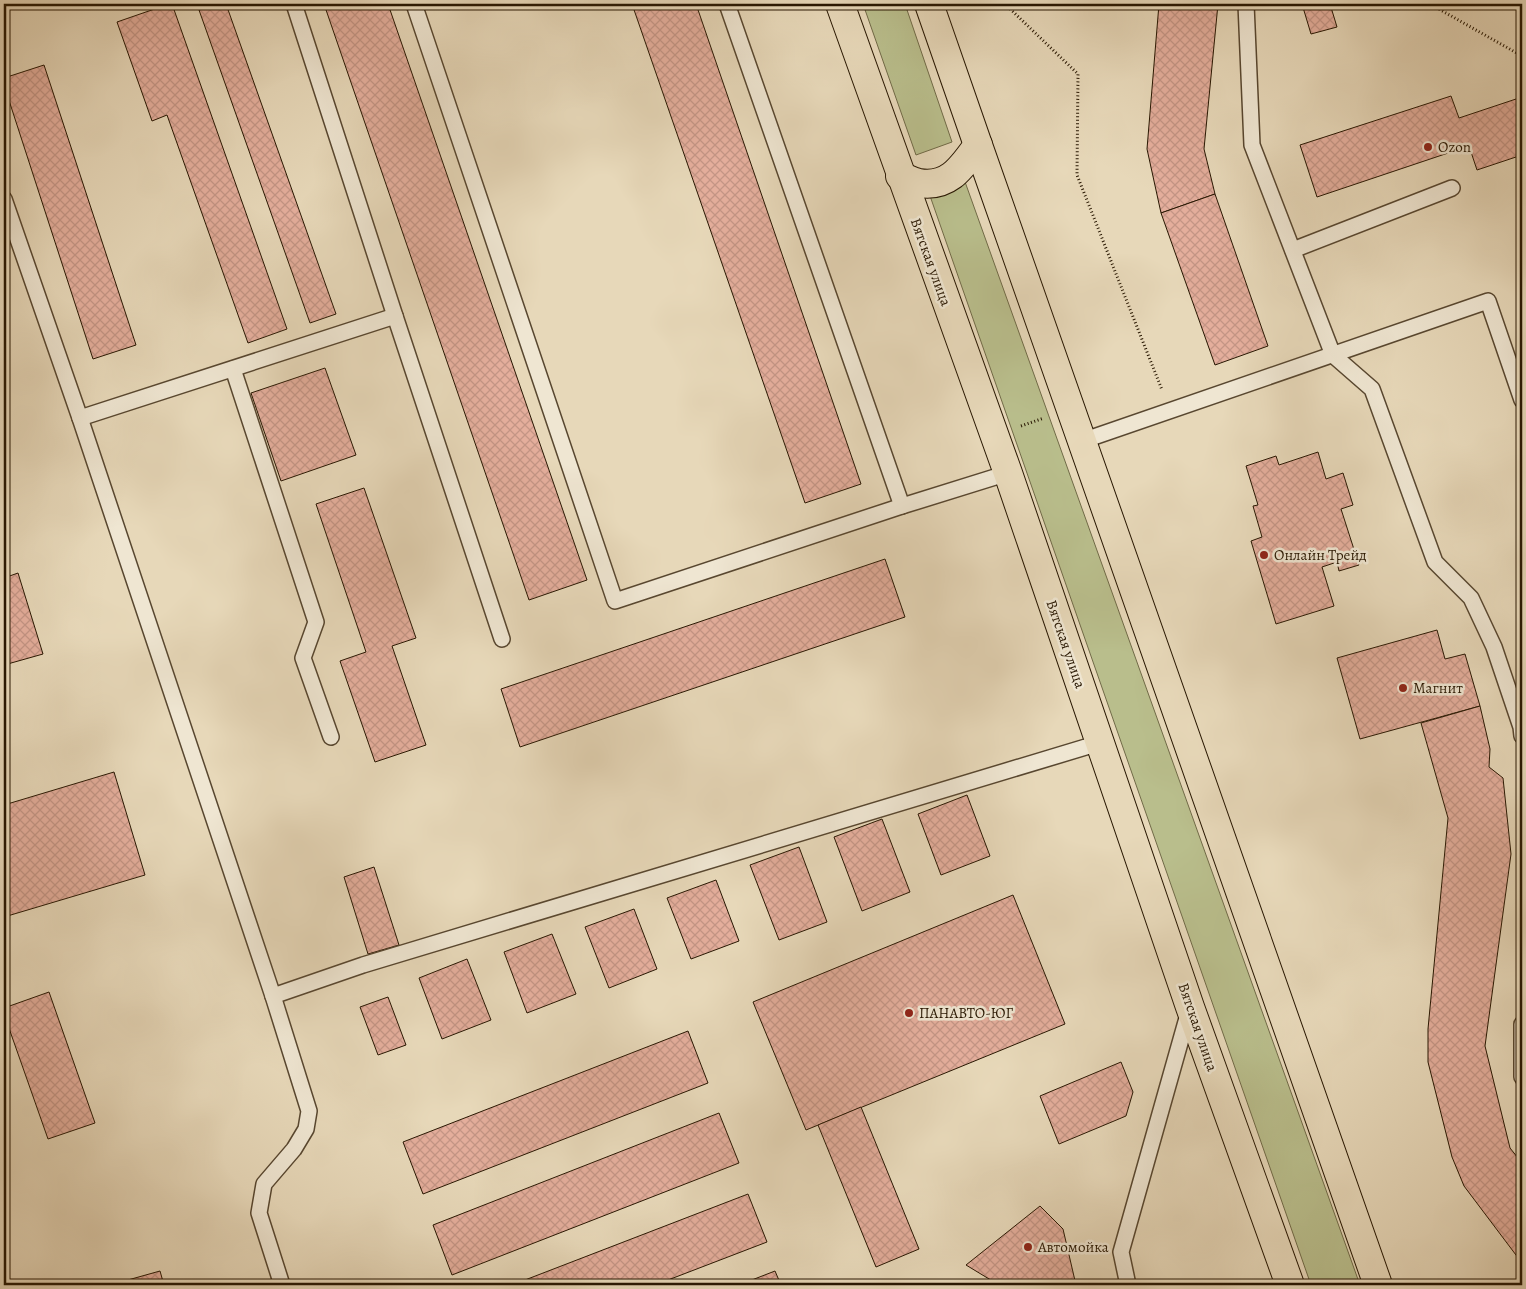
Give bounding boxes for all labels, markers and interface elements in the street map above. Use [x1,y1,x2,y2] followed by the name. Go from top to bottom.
[1438,137,1471,157] place label: Ozon
[1422,141,1434,153] marker: Ozon
[906,215,956,309] street label: Вятская улица
[1274,545,1367,565] place label: Онлайн Трейд
[1258,549,1270,561] marker: Онлайн Трейд
[1042,597,1090,691] street label: Вятская улица
[1413,678,1463,698] place label: Магнит
[1397,682,1409,694] marker: Магнит
[1174,980,1222,1074] street label: Вятская улица
[919,1003,1013,1023] place label: ПАНАВТО-ЮГ
[903,1007,915,1019] marker: ПАНАВТО-ЮГ
[1037,1237,1109,1257] place label: Автомойка
[1022,1241,1034,1253] marker: Автомойка

